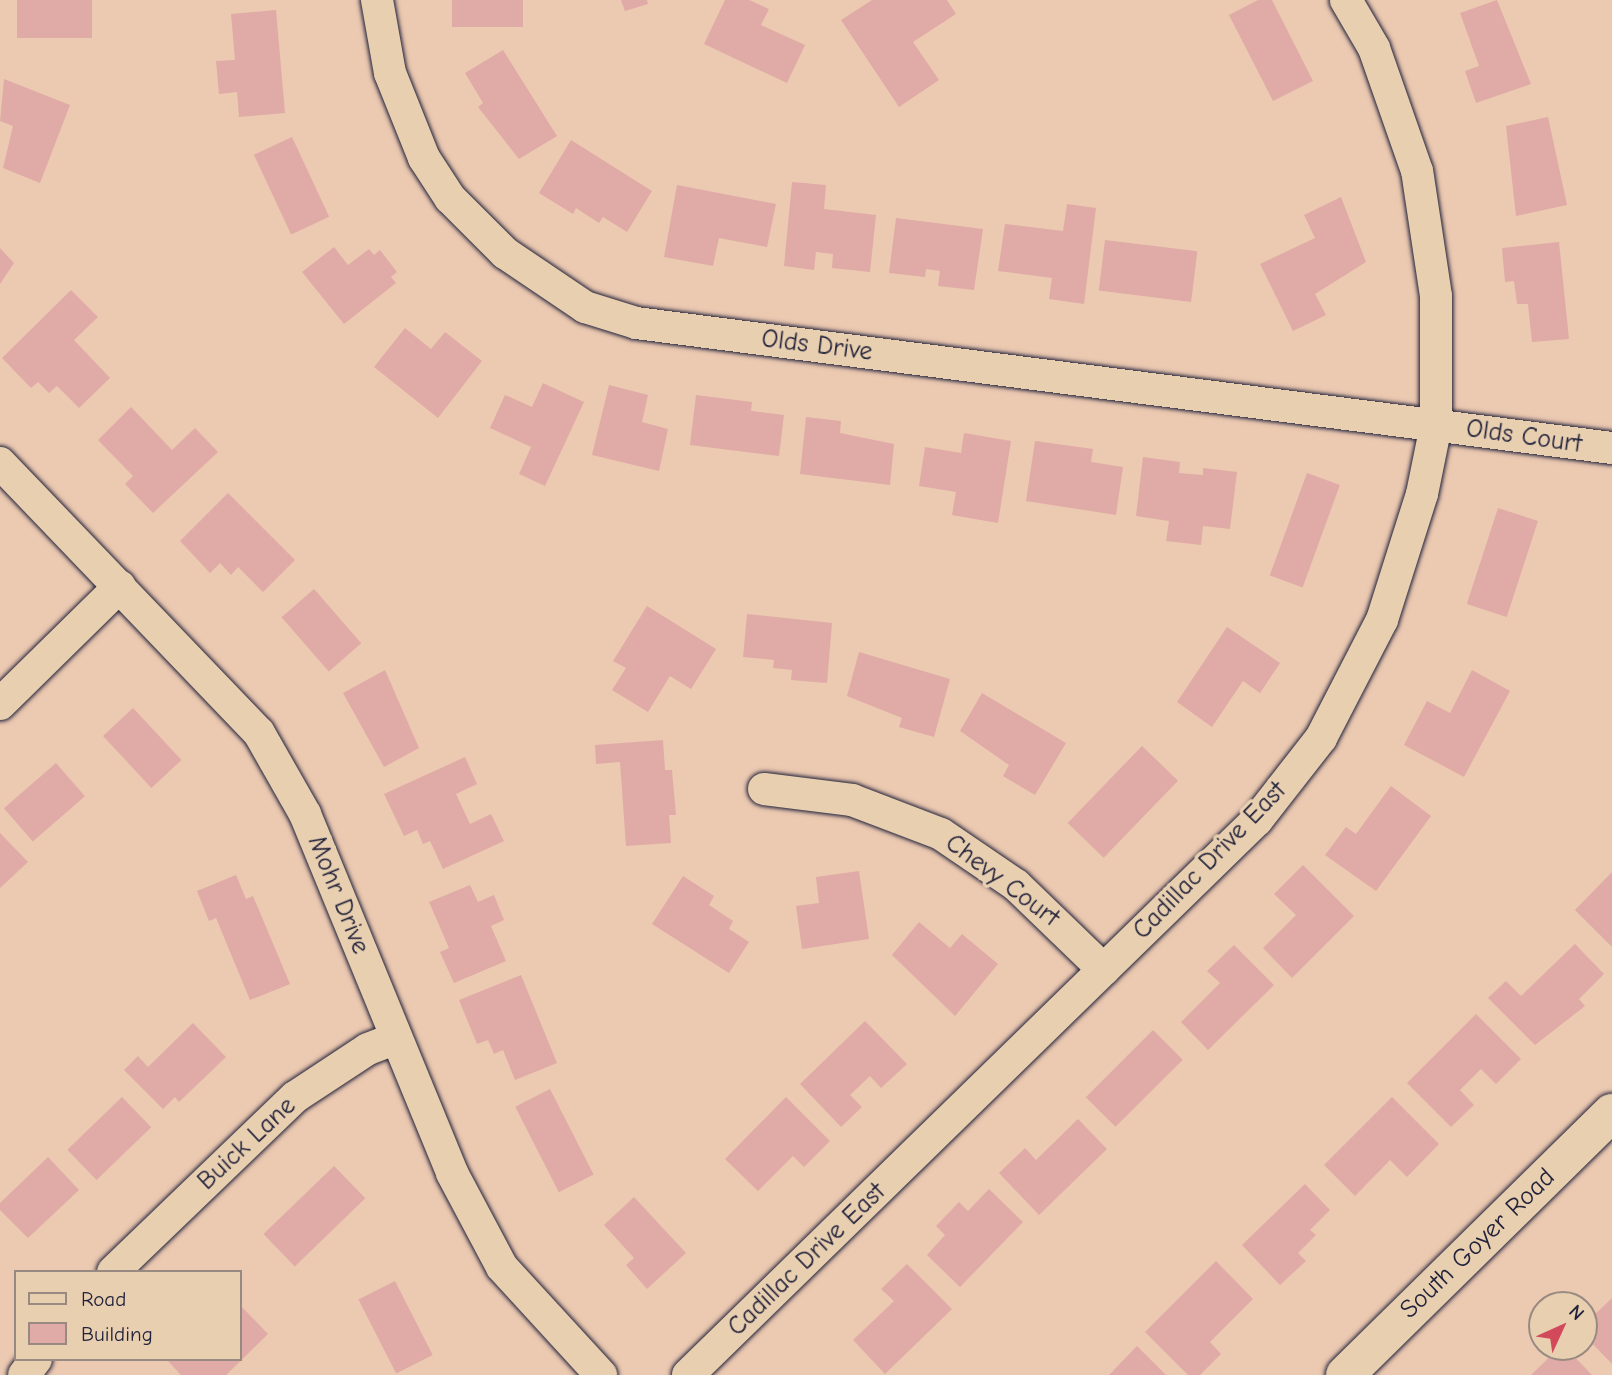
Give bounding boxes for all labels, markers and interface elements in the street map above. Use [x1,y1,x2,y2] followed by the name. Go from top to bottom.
[760,324,874,368] street label: Olds Drive
[1464,413,1584,461] street label: Olds Court
[1127,776,1293,946] street label: Cadillac Drive East
[939,828,1065,934] street label: Chevy Court
[300,831,376,959] street label: Mohr Drive
[192,1091,302,1197] street label: Buick Lane
[1394,1162,1562,1326] street label: South Goyer Road
[722,1177,892,1343] street label: Cadillac Drive East
[14,1270,242,1361] legend
[81,1287,126,1311] text: Road
[1528,1291,1598,1361] north arrow
[1564,1300,1589,1325] text: N
[81,1322,153,1346] text: Building

